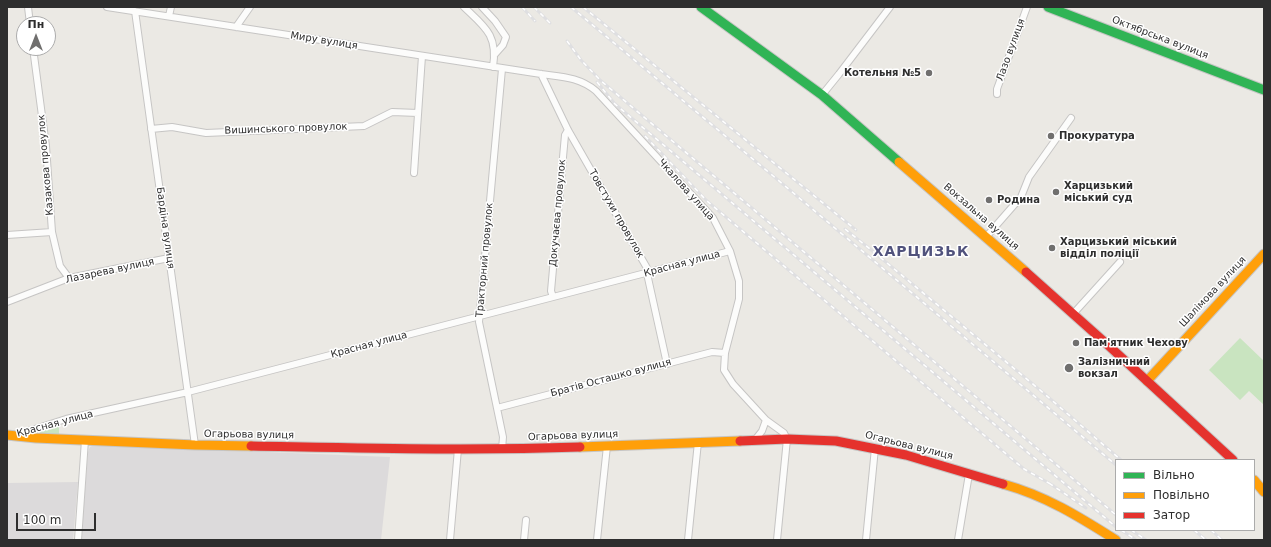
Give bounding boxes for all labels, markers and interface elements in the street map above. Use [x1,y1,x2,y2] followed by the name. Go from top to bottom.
[1110,14,1210,62] street label: Октябрська вулиця
[16,16,56,56] north arrow
[994,17,1028,83] street label: Лазо вулиця
[28,18,44,31] text: Пн
[289,30,359,52] street label: Миру вулиця
[844,67,921,79] place label: Котельня №5
[924,68,934,78] marker: Котельня №5
[36,114,56,216] street label: Казакова провулок
[224,121,348,137] street label: Вишинського провулок
[1059,130,1135,142] place label: Прокуратура
[1046,131,1056,141] marker: Прокуратура
[655,157,717,223] street label: Чкалова улица
[547,159,569,267] street label: Докучаєва провулок
[586,168,646,260] street label: Товстухи провулок
[1064,180,1133,204] place label: Харцизький міський суд
[941,181,1021,253] street label: Вокзальна вулиця
[153,186,177,270] street label: Бардіна вулиця
[1051,187,1061,197] marker: Харцизький міський суд
[997,194,1040,206] place label: Родина
[984,195,994,205] marker: Родина
[474,202,496,318] street label: Тракторний провулок
[1060,236,1177,260] place label: Харцизький міський відділ поліції
[1047,243,1057,253] marker: Харцизький міський відділ поліції
[873,244,969,260] district label: ХАРЦИЗЬК
[642,248,722,280] street label: Красная улица
[1177,254,1249,330] street label: Шалімова вулиця
[65,256,155,286] street label: Лазарева вулиця
[329,329,409,361] street label: Красная улица
[1084,337,1188,349] place label: Пам'ятник Чехову
[1071,338,1081,348] marker: Пам'ятник Чехову
[549,356,673,400] street label: Братів Осташко вулиця
[1078,356,1150,380] place label: Залізничний вокзал
[1063,362,1075,374] marker: Залізничний вокзал
[15,408,95,440] street label: Красная улица
[204,428,294,442] street label: Огарьова вулиця
[528,428,618,444] street label: Огарьова вулиця
[864,429,954,463] street label: Огарьова вулиця
[1115,459,1255,531] legend
[1153,468,1195,482] text: Вільно
[1153,488,1210,502] text: Повільно
[18,505,98,531] scale bar
[1153,508,1190,522] text: Затор
[23,513,61,527] text: 100 m

